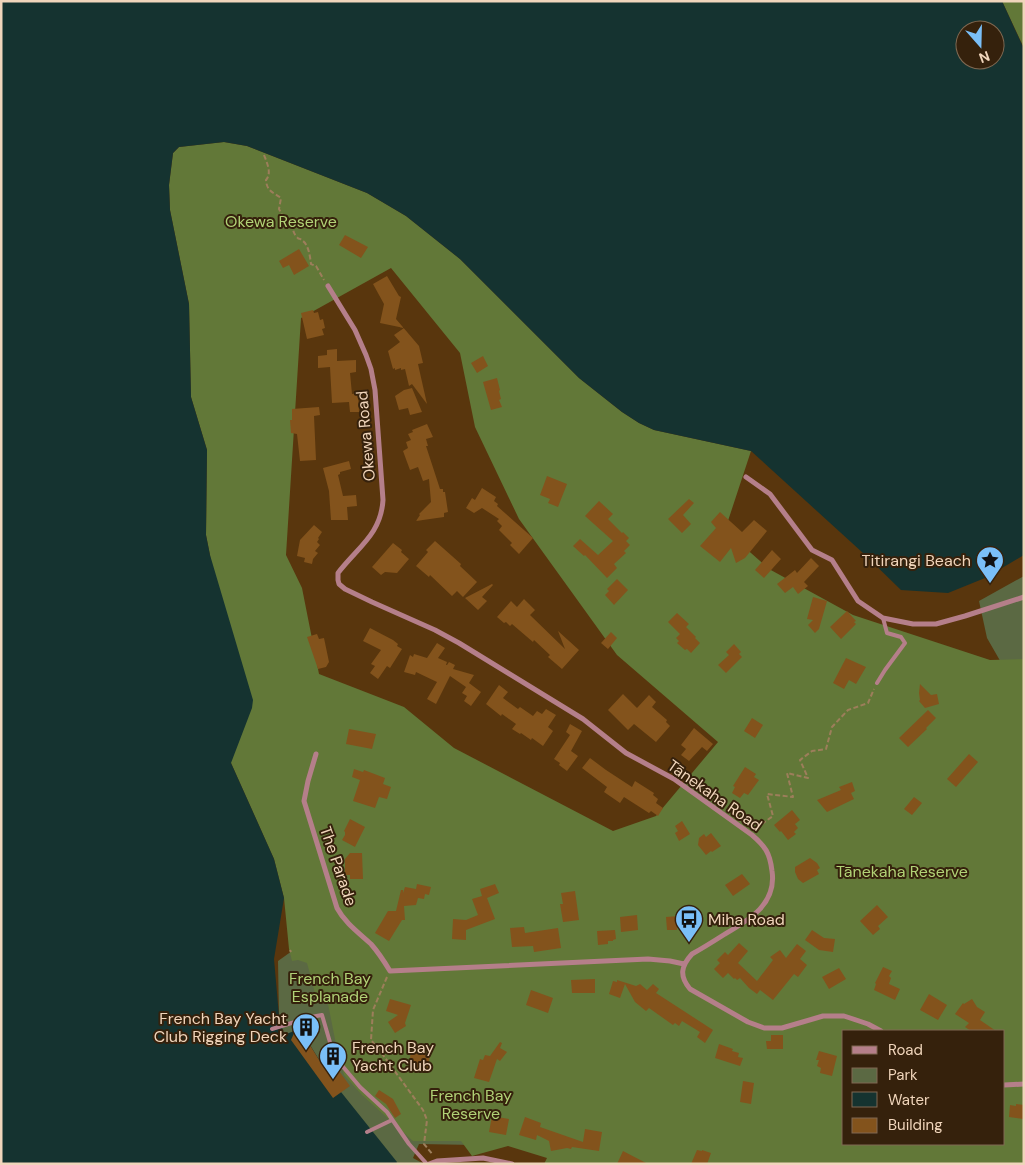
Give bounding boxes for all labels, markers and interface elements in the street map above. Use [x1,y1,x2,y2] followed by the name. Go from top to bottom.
[955,20,1005,70] north arrow
[977,47,992,67] text: N
[225,211,337,232] park label: Okewa Reserve
[351,390,380,482] street label: Okewa Road
[975,545,1005,584] place icon: Titirangi Beach
[861,550,971,571] place label: Titirangi Beach
[663,755,766,836] street label: Tānekaha Road
[315,824,362,909] street label: The Parade
[836,861,968,882] park label: Tānekaha Reserve
[674,904,704,943] bus stop icon: Miha Road
[708,909,785,930] place label: Miha Road
[289,968,371,1007] park label: French Bay Esplanade
[154,1008,287,1047] place label: French Bay Yacht Club Rigging Deck
[291,1012,321,1051] building icon: French Bay Yacht Club Rigging Deck
[842,1030,1005,1145] legend
[352,1037,434,1076] place label: French Bay Yacht Club
[888,1040,923,1060] text: Road
[318,1041,348,1080] building icon: French Bay Yacht Club
[888,1065,918,1085] text: Park
[430,1085,512,1124] park label: French Bay Reserve
[888,1090,930,1110] text: Water
[888,1115,943,1135] text: Building

